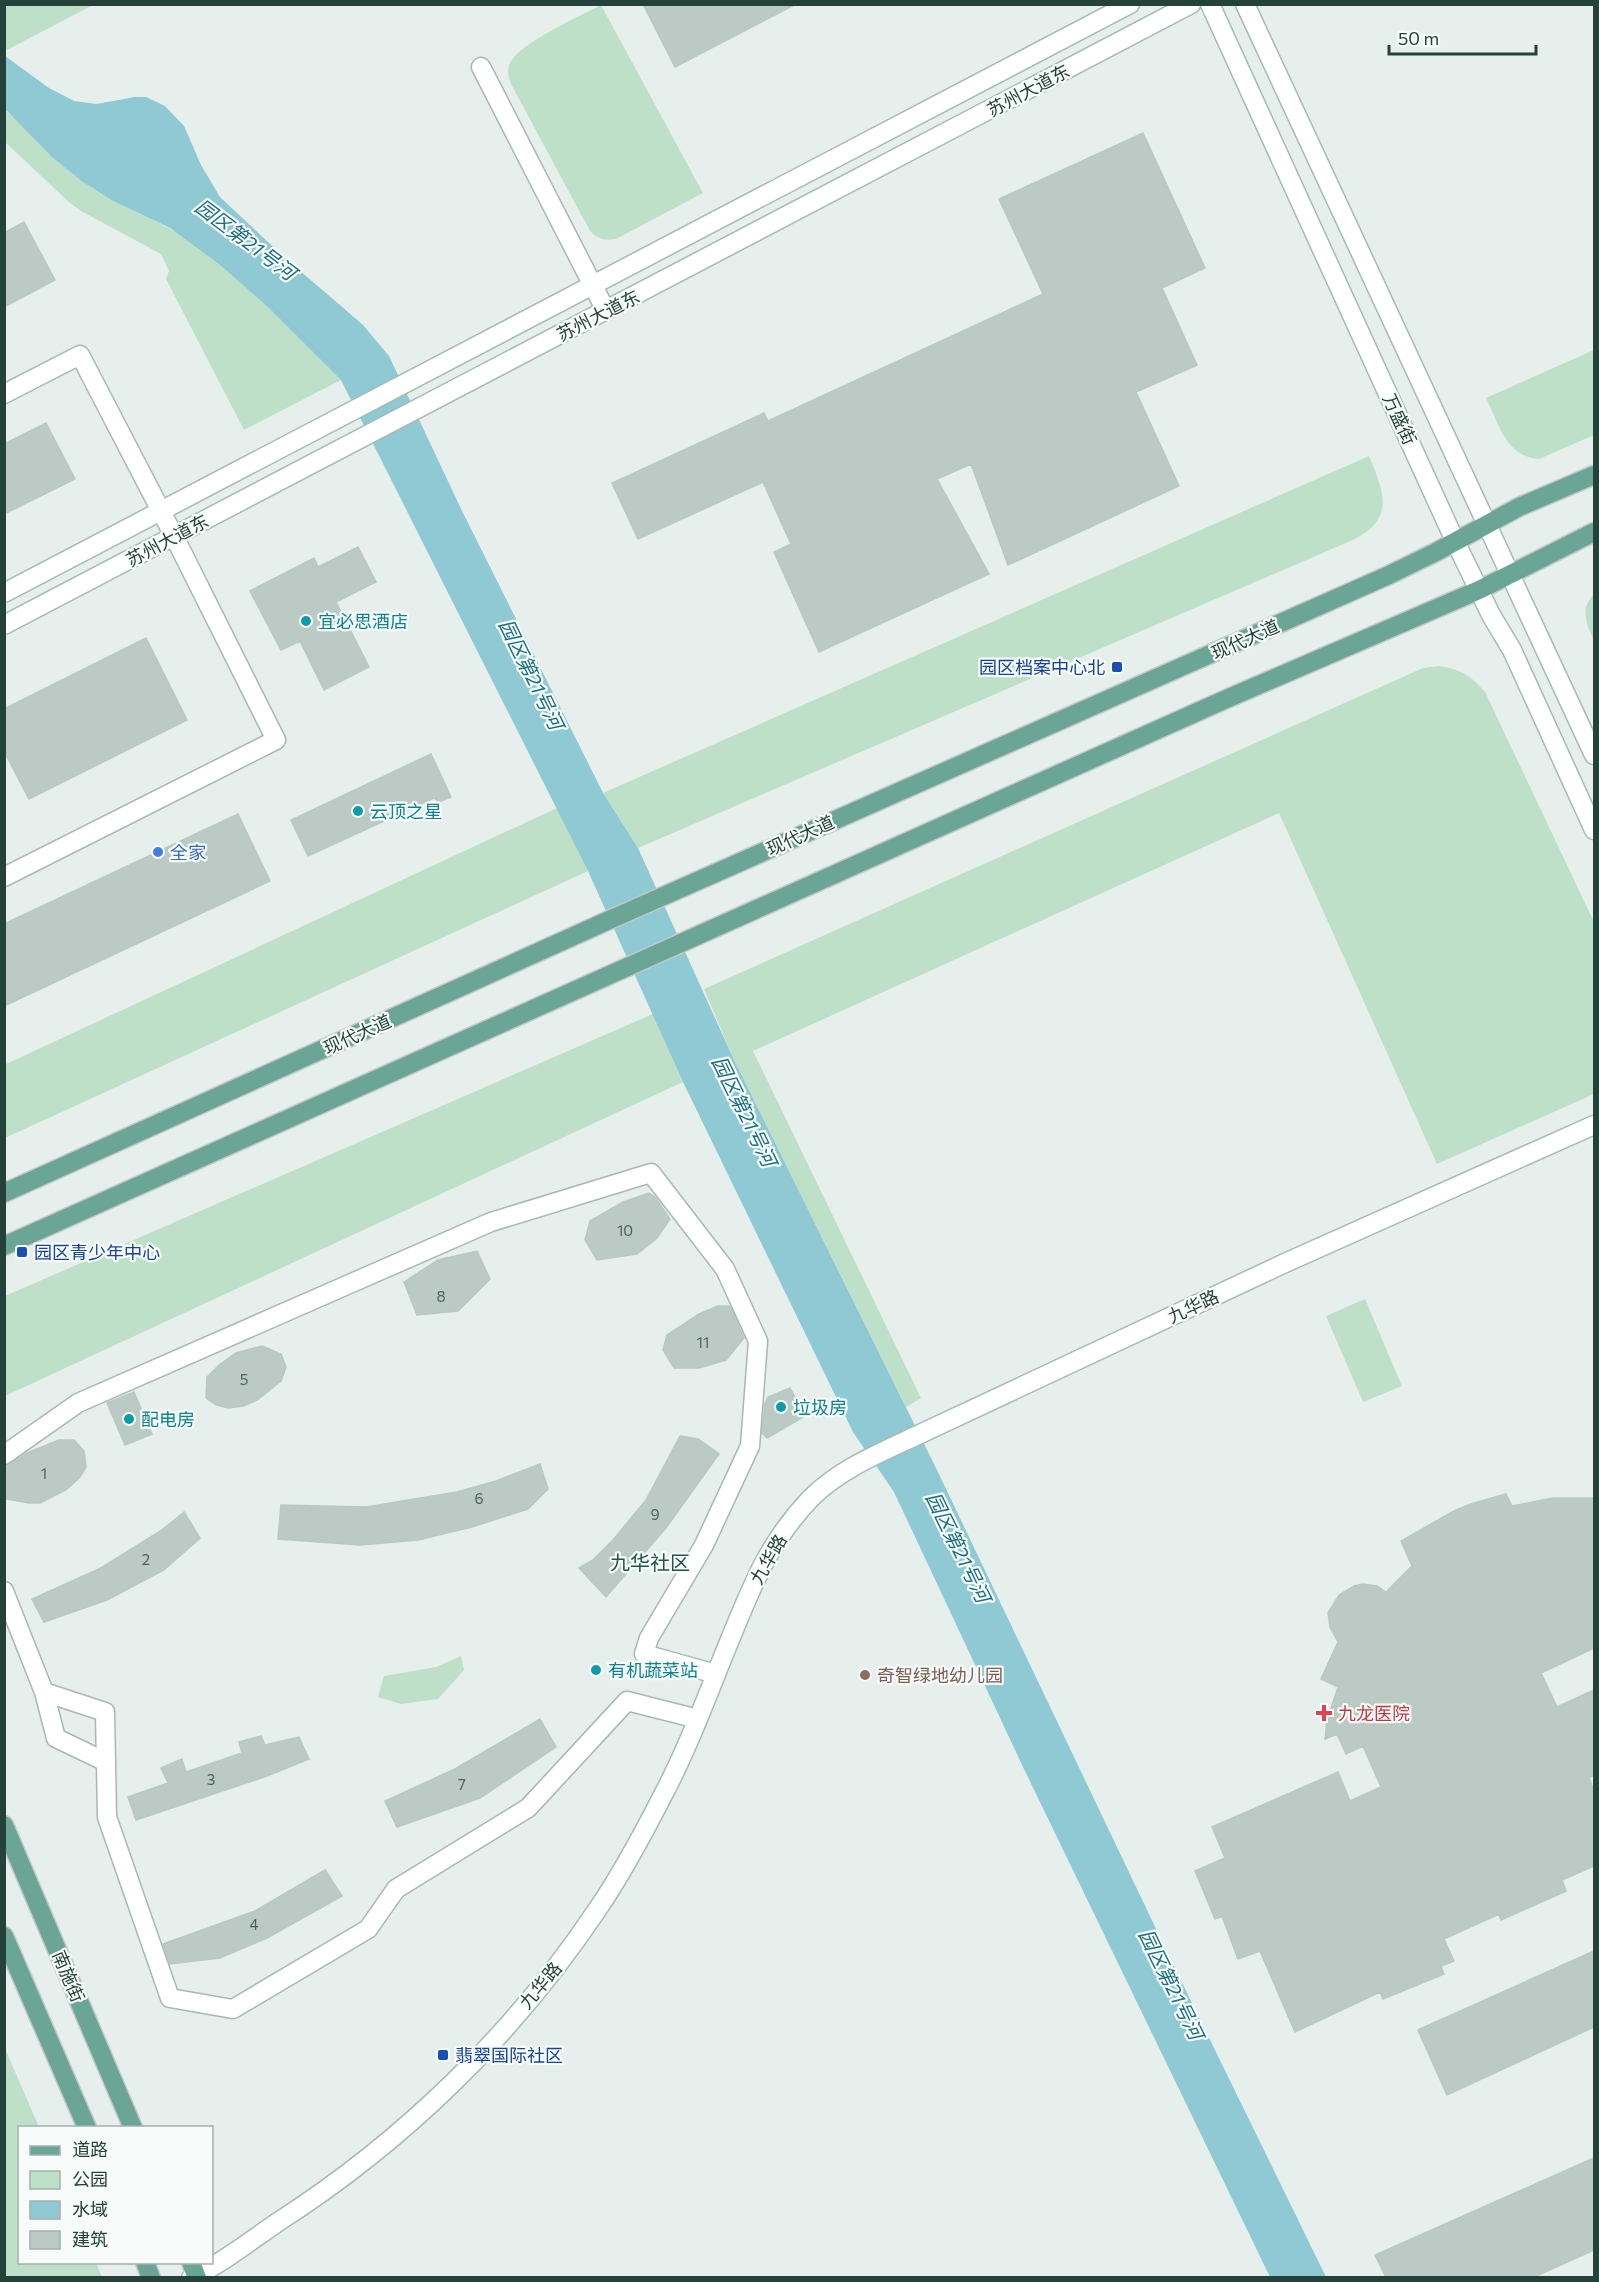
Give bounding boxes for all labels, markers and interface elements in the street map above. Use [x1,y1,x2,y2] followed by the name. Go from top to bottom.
[1389,18,1536,56] scale bar
[1398,27,1439,49] text: 50 m
[983,59,1073,121] street label: 苏州大道东
[191,193,304,287] water label: 园区第21号河
[553,285,643,345] street label: 苏州大道东
[1379,390,1421,448] street label: 万盛街
[122,509,212,571] street label: 苏州大道东
[318,610,408,632] place label: 宜必思酒店
[299,614,313,628] marker: 宜必思酒店
[1208,614,1282,664] street label: 现代大道
[495,615,571,737] water label: 园区第21号河
[979,656,1105,678] place label: 园区档案中心北
[1110,660,1124,674] marker: 园区档案中心北
[370,800,442,822] place label: 云顶之星
[351,804,365,818] marker: 云顶之星
[763,810,837,860] street label: 现代大道
[170,841,206,863] place label: 全家
[151,845,165,859] marker: 全家
[320,1009,394,1059] street label: 现代大道
[708,1052,784,1174] water label: 园区第21号河
[617,1221,633,1239] house number: 10
[34,1241,160,1263] place label: 园区青少年中心
[15,1245,29,1259] marker: 园区青少年中心
[1164,1285,1222,1327] street label: 九华路
[436,1287,446,1305] house number: 8
[697,1333,709,1351] house number: 11
[240,1370,248,1388] house number: 5
[793,1396,847,1418] place label: 垃圾房
[774,1400,788,1414] marker: 垃圾房
[141,1408,195,1430] place label: 配电房
[122,1412,136,1426] marker: 配电房
[41,1464,47,1482] house number: 1
[922,1488,998,1610] water label: 园区第21号河
[474,1489,484,1507] house number: 6
[650,1505,660,1523] house number: 9
[745,1530,791,1588] street label: 九华路
[142,1550,150,1568] house number: 2
[610,1550,690,1574] district label: 九华社区
[608,1659,698,1681] place label: 有机蔬菜站
[589,1663,603,1677] marker: 有机蔬菜站
[877,1664,1003,1686] place label: 奇智绿地幼儿园
[858,1668,872,1682] marker: 奇智绿地幼儿园
[1338,1702,1410,1724] place label: 九龙医院
[1315,1704,1333,1722] marker: 九龙医院
[207,1770,215,1788] house number: 3
[458,1775,466,1793] house number: 7
[250,1915,259,1933] house number: 4
[1135,1925,1211,2047] water label: 园区第21号河
[48,1947,90,2005] street label: 南施街
[514,1957,566,2013] street label: 九华路
[455,2044,563,2066] place label: 翡翠国际社区
[436,2048,450,2062] marker: 翡翠国际社区
[18,2126,213,2264] legend
[72,2138,108,2160] text: 道路
[72,2168,108,2190] text: 公园
[72,2198,108,2220] text: 水域
[72,2228,108,2250] text: 建筑

